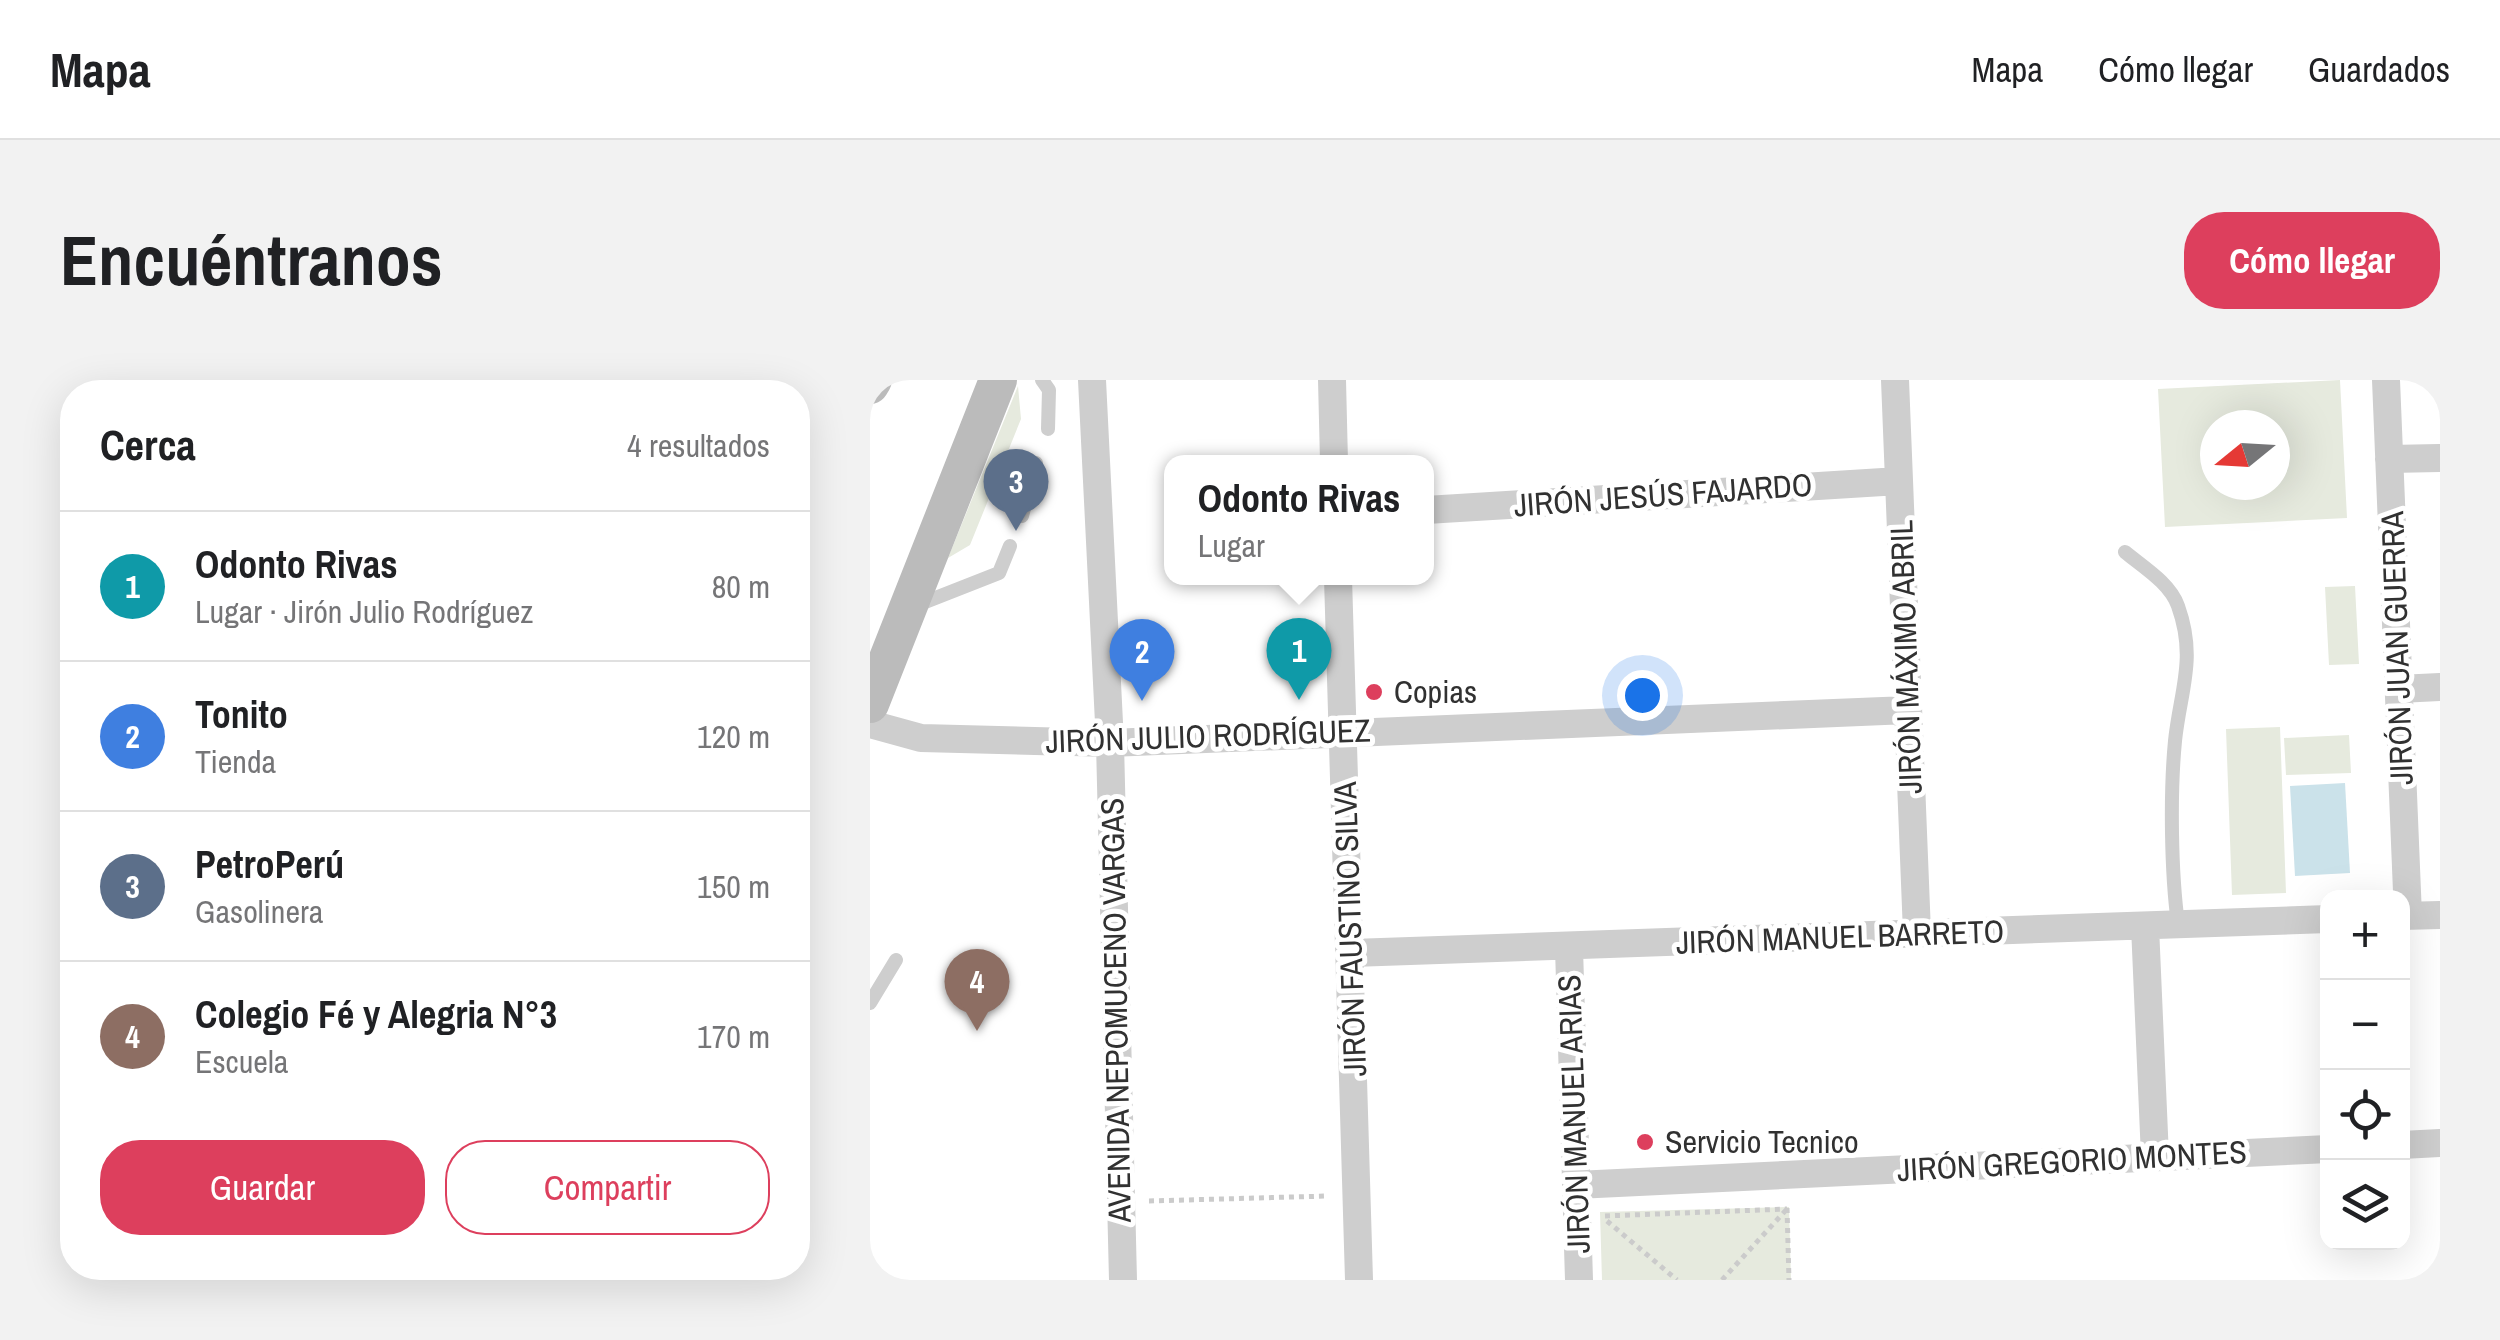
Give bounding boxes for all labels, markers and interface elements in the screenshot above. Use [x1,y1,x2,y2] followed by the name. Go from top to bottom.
[50,37,151,102] text: Mapa
[1972,46,2043,93] text: Mapa
[2098,46,2253,93] text: Cómo llegar
[2308,46,2450,93] text: Guardados
[2184,212,2440,309] button: Cómo llegar
[60,213,443,307] text: Encuéntranos
[2200,410,2290,500] north arrow
[100,417,196,473] text: Cerca
[627,424,770,467] text: 4 resultados
[984,448,1048,531] pin: 3
[1164,455,1434,585] popup
[1512,463,1814,526] street label: JIRÓN JESÚS FAJARDO
[1198,473,1400,524] text: Odonto Rivas
[2370,510,2423,786] street label: JIRÓN JUAN GUERRA
[1879,519,1932,795] street label: JIRÓN MÁXIMO ABRIL
[1198,524,1265,567] text: Lugar
[195,539,398,590] text: Odonto Rivas
[125,565,140,608] text: 1
[712,565,770,608] text: 80 m
[195,590,533,633] text: Lugar · Jirón Julio Rodríguez
[1110,618,1174,701] pin: 2
[1266,618,1332,700] pin: 1
[1394,670,1477,713] place label: Copias
[1617,670,1668,721] your location
[1363,681,1385,703] marker: Copias
[195,689,288,740] text: Tonito
[1045,708,1371,763] street label: JIRÓN JULIO RODRÍGUEZ
[125,715,140,758] text: 2
[697,715,770,758] text: 120 m
[195,740,276,783] text: Tienda
[1323,780,1376,1077] street label: JIRÓN FAUSTINO SILVA
[1090,797,1141,1224] street label: AVENIDA NEPOMUCENO VARGAS
[195,839,344,890] text: PetroPerú
[125,865,140,908] text: 3
[697,865,770,908] text: 150 m
[195,890,323,933] text: Gasolinera
[2320,890,2410,1250] map controls
[2320,890,2410,980] button: +
[1675,909,2005,964] street label: JIRÓN MANUEL BARRETO
[944,948,1010,1031] pin: 4
[1547,974,1600,1254] street label: JIRÓN MANUEL ARIAS
[2320,980,2410,1070] button: −
[195,989,557,1040] text: Colegio Fé y Alegria N°3
[125,1015,140,1058] text: 4
[697,1015,770,1058] text: 170 m
[195,1040,288,1083] text: Escuela
[2320,1070,2410,1160] button: locate
[1665,1120,1859,1163] place label: Servicio Tecnico
[1896,1130,2248,1191] street label: JIRÓN GREGORIO MONTES
[1634,1131,1656,1153] marker: Servicio Tecnico
[100,1140,425,1235] button: Guardar
[445,1140,770,1235] button: Compartir
[2320,1160,2410,1250] button: layers

